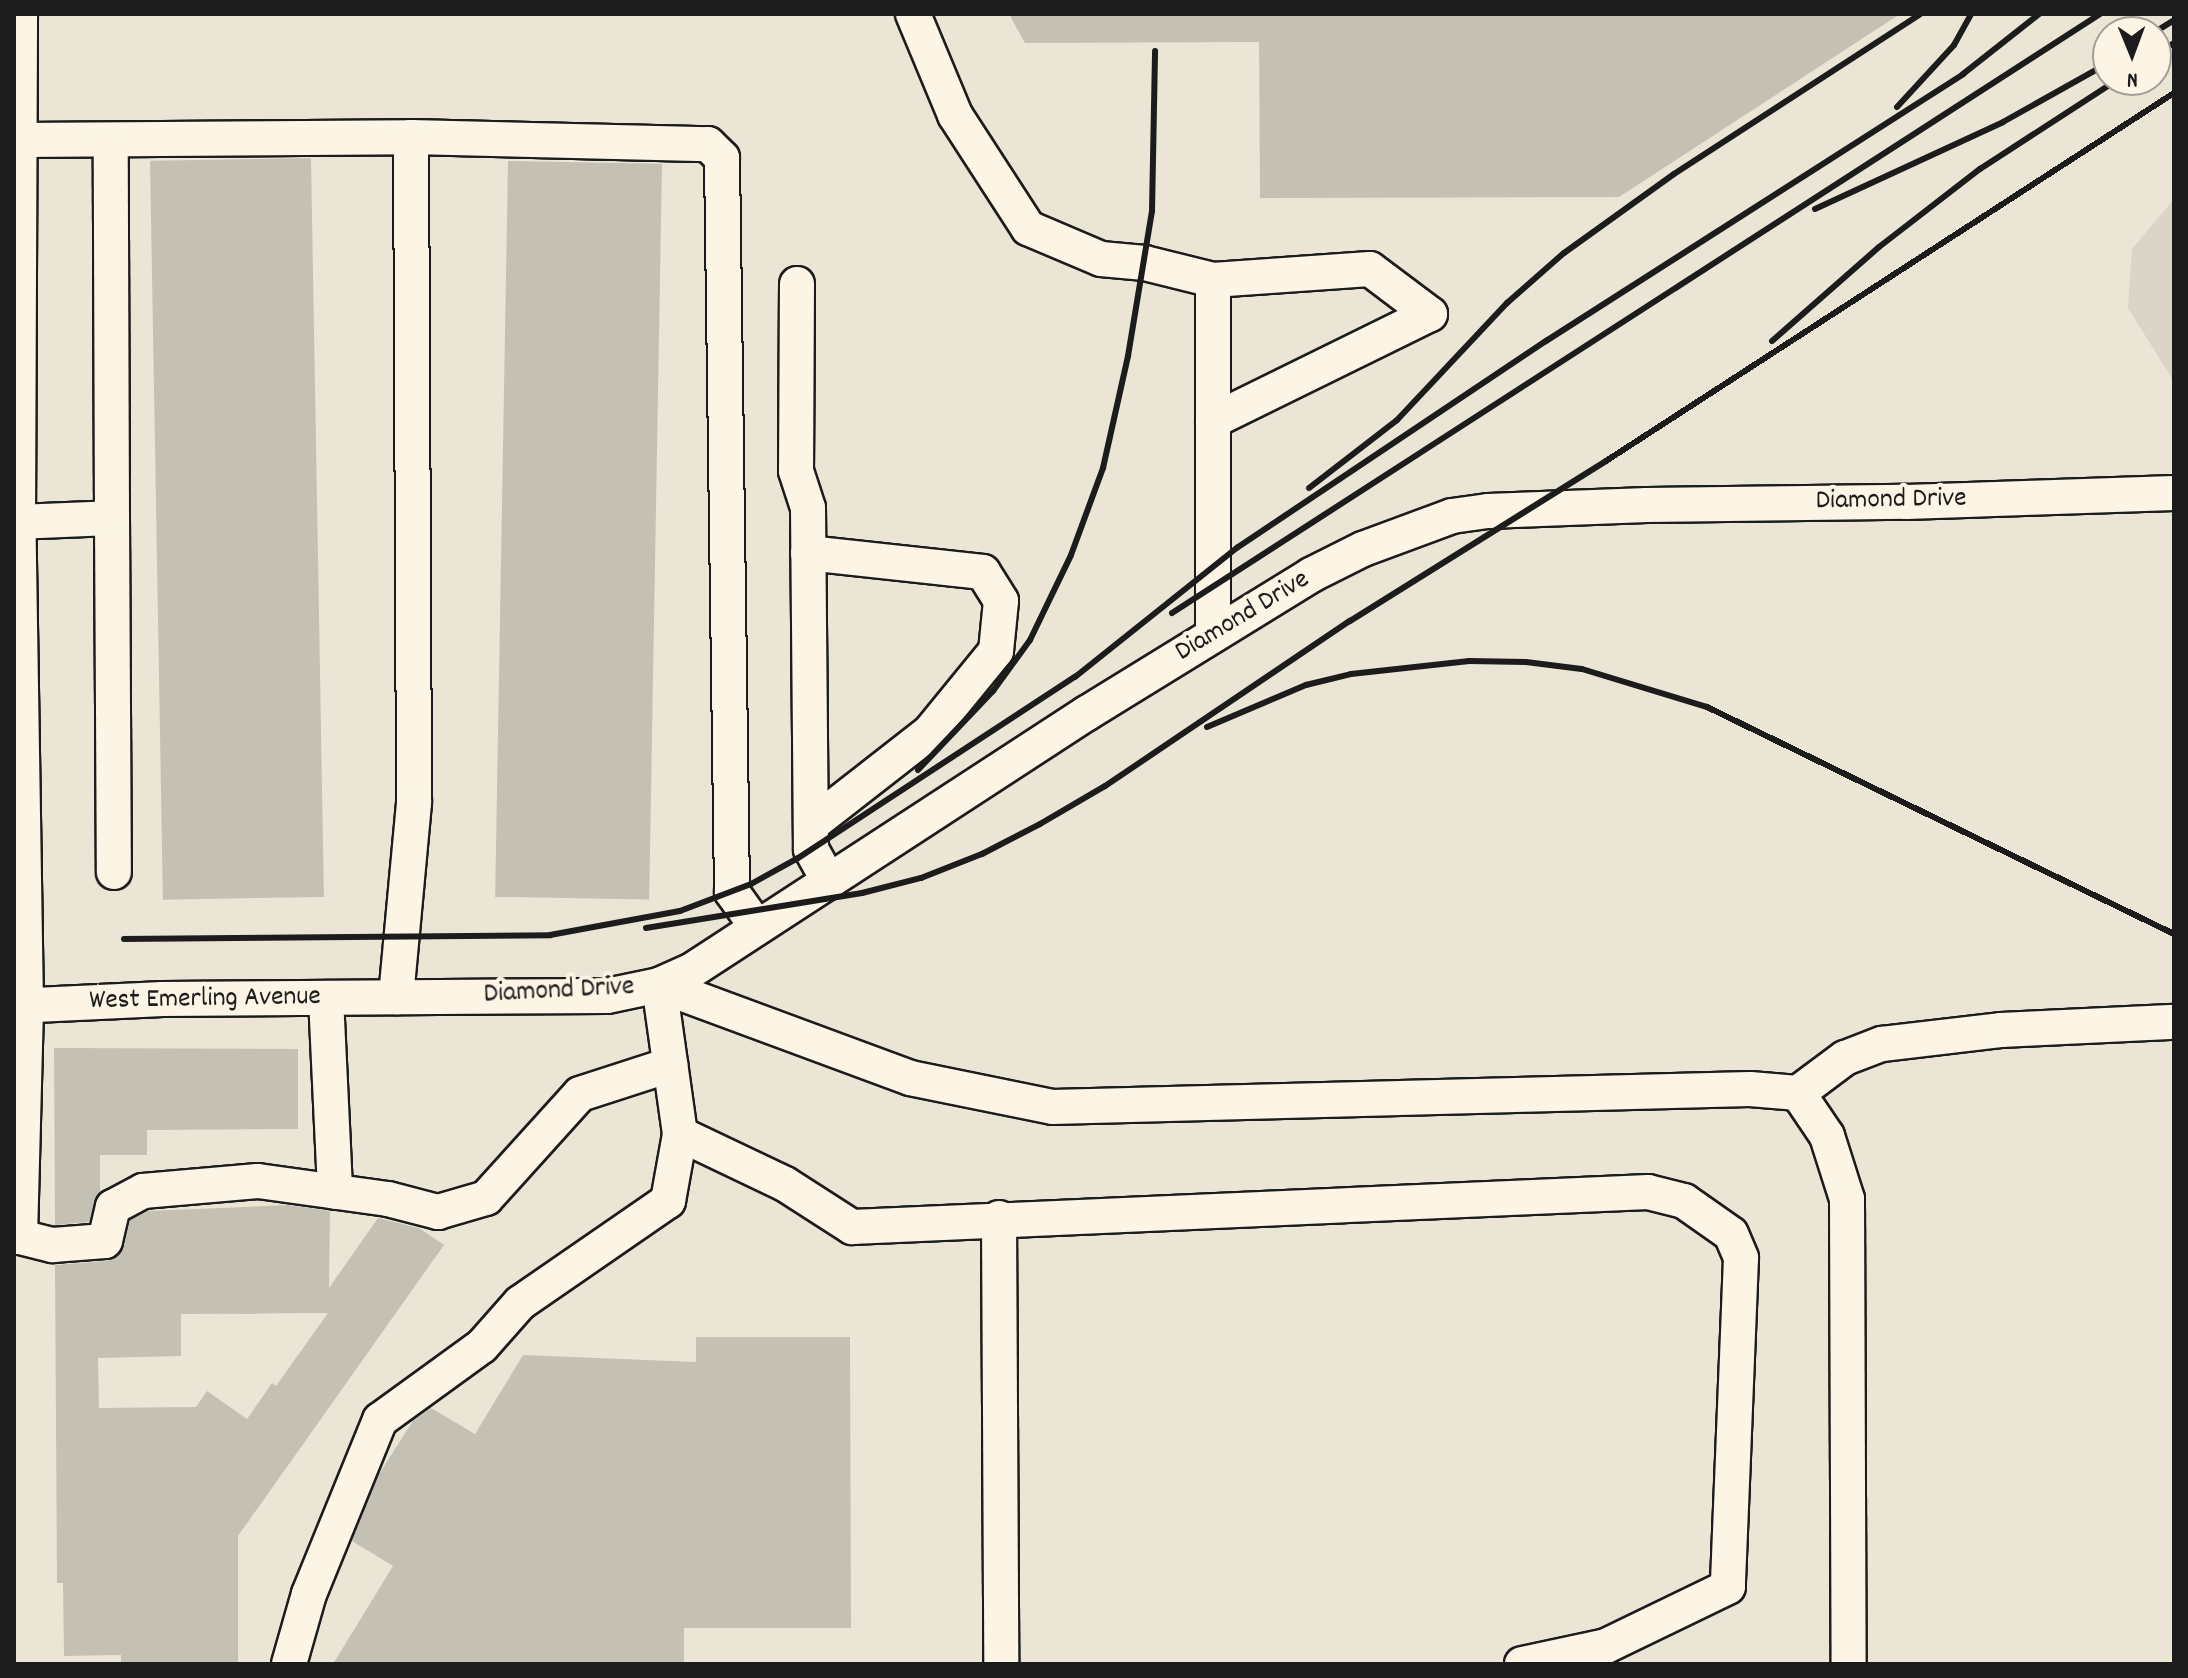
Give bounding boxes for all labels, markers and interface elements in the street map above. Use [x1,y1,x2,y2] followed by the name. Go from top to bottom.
[2092,16,2172,96] north arrow
[2127,63,2138,94] text: N
[1815,483,1967,519] street label: Diamond Drive
[1170,564,1316,670] street label: Diamond Drive
[483,971,635,1013] street label: Diamond Drive
[89,981,321,1019] street label: West Emerling Avenue

